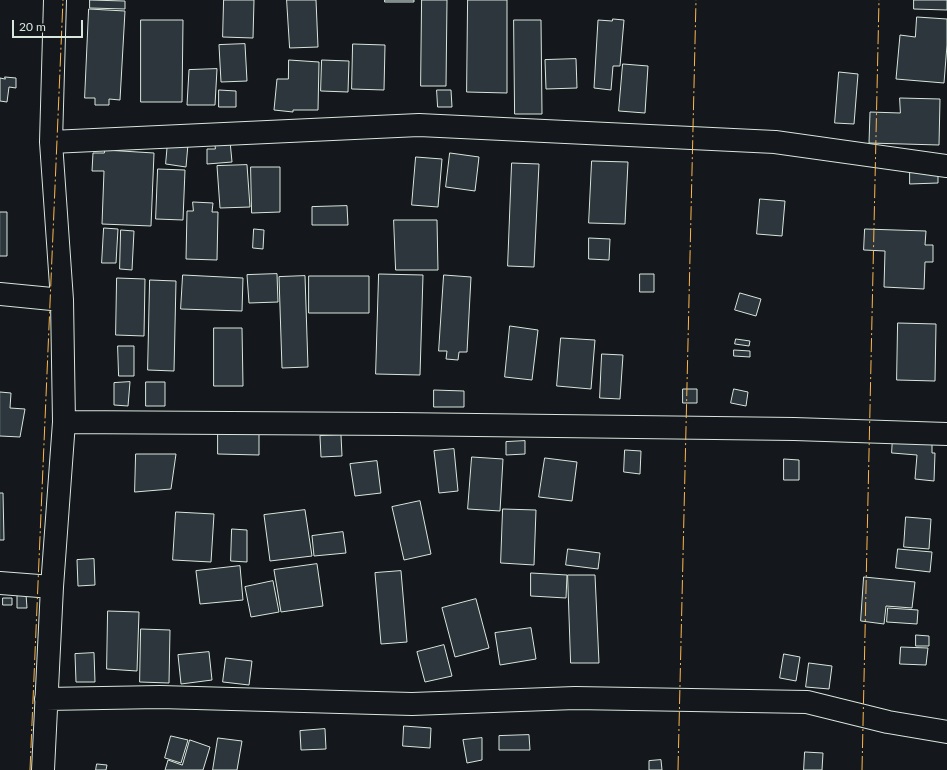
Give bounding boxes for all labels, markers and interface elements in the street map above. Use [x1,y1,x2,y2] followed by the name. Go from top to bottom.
[14,12,85,38] scale bar
[19,19,46,34] text: 20 m

